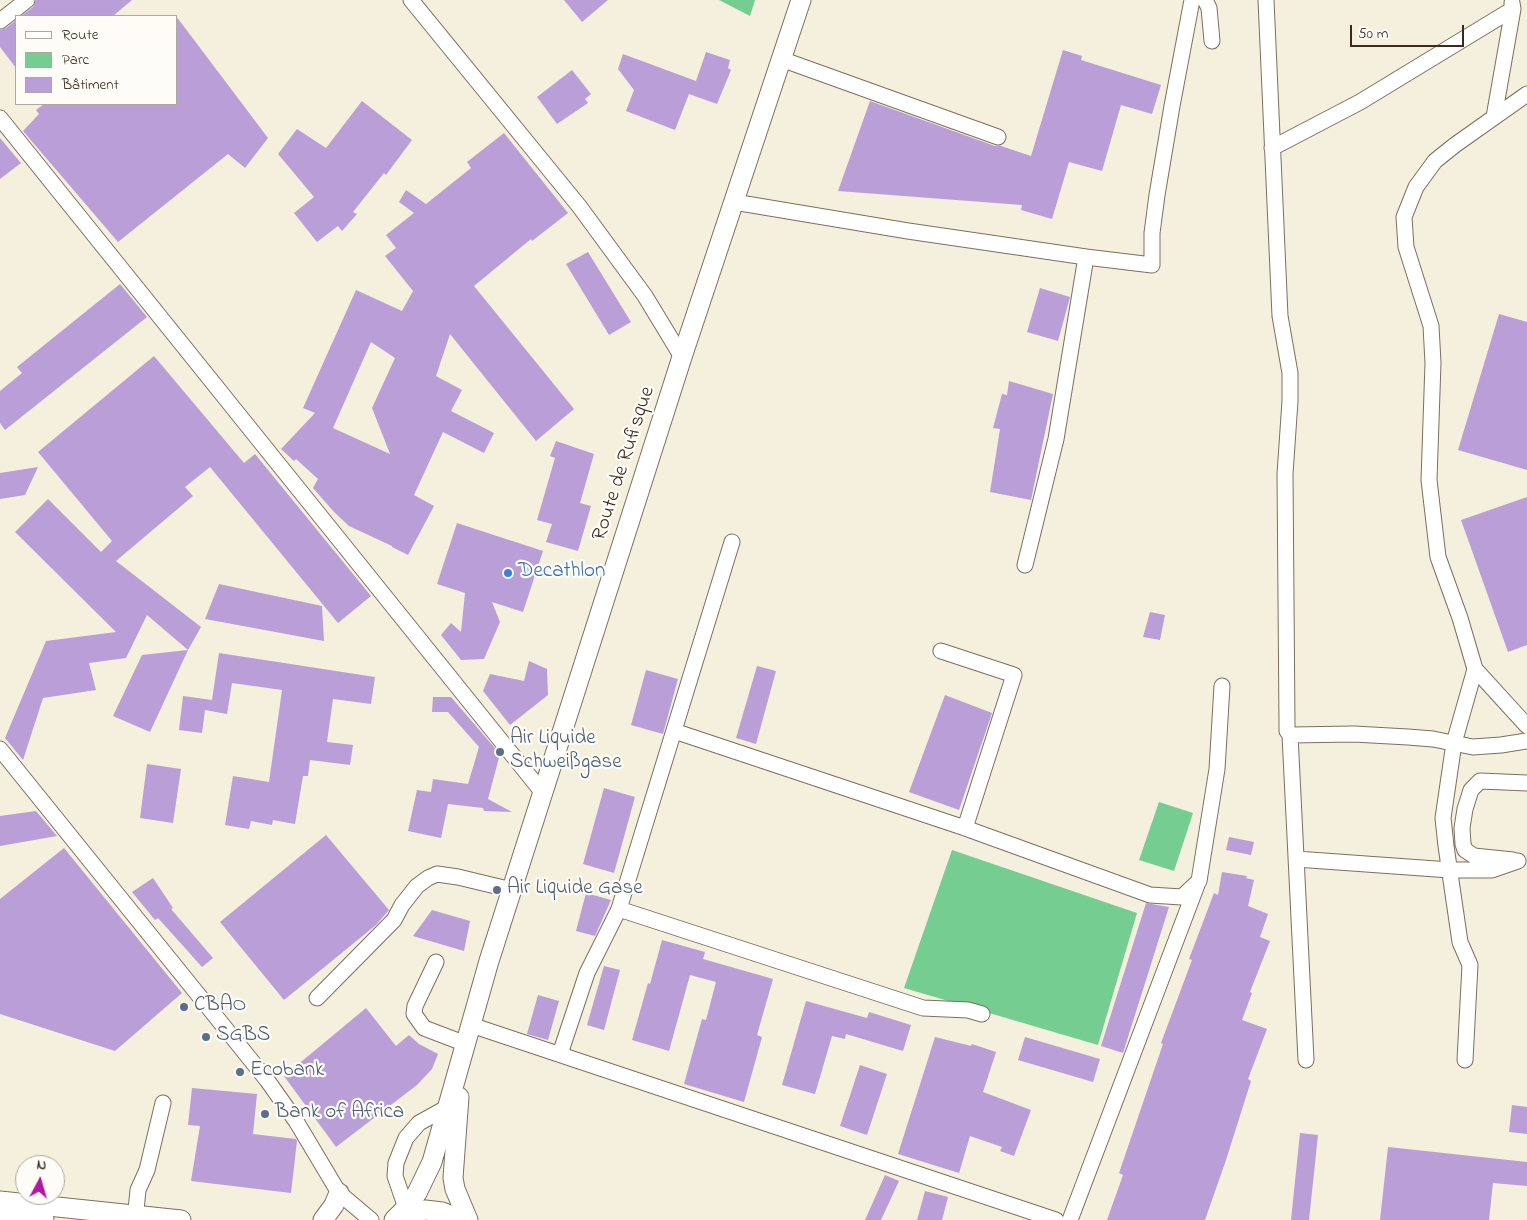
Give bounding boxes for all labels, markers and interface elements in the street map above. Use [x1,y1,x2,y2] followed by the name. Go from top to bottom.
[15,15,178,105] legend
[1352,15,1466,47] scale bar
[1358,23,1388,45] text: 50 m
[62,24,98,46] text: Route
[62,49,89,71] text: Parc
[62,74,119,96] text: Bâtiment
[588,384,662,544] street label: Route de Rufisque
[518,560,605,586] place label: Decathlon
[502,567,514,579] marker: Decathlon
[510,727,622,777] place label: Air Liquide Schweißgase
[494,746,506,758] marker: Air Liquide Schweißgase
[507,877,643,903] place label: Air Liquide Gase
[491,884,503,896] marker: Air Liquide Gase
[194,994,246,1020] place label: CBAO
[178,1001,190,1013] marker: CBAO
[216,1024,270,1050] place label: SGBS
[200,1031,212,1043] marker: SGBS
[250,1059,324,1085] place label: Ecobank
[234,1066,246,1078] marker: Ecobank
[275,1101,404,1127] place label: Bank of Africa
[259,1108,271,1120] marker: Bank of Africa
[15,1155,65,1205] north arrow
[36,1155,47,1177] text: N

